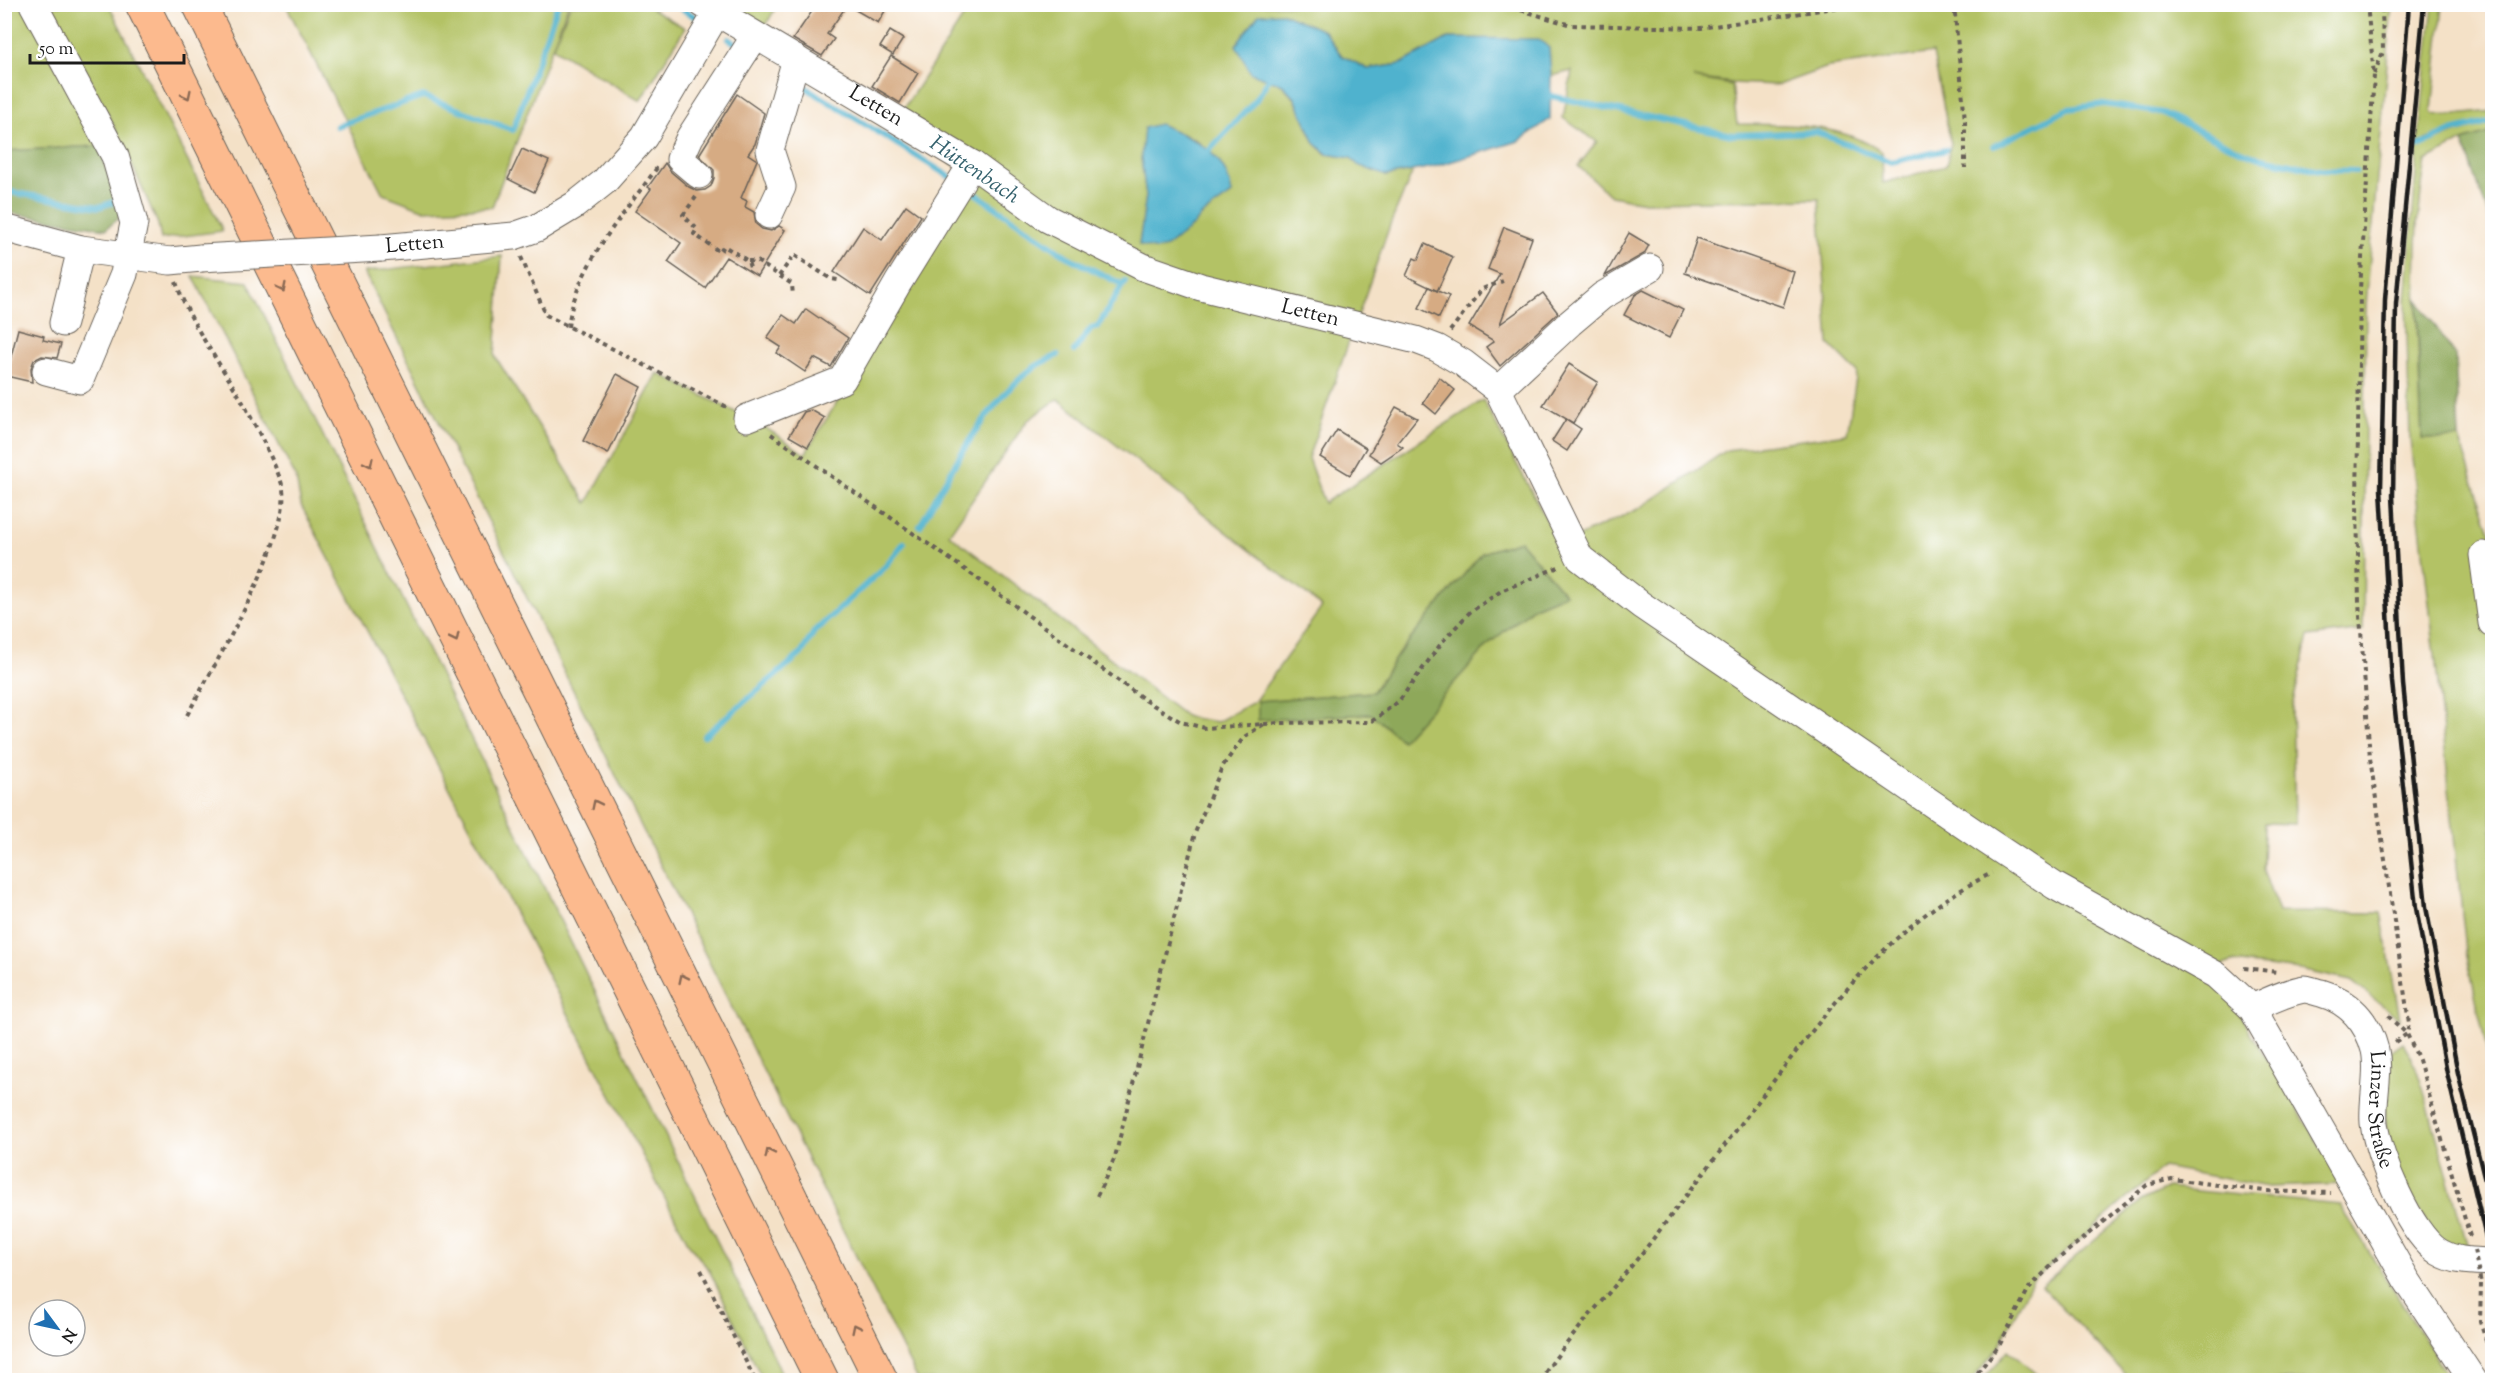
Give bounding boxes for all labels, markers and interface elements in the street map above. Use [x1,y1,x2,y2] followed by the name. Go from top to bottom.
[30,27,184,65] scale bar
[38,37,74,63] text: 50 m
[843,79,909,135] street label: Letten
[180,88,191,99] one-way arrow
[922,129,1026,213] water label: Hüttenbach
[384,227,446,263] street label: Letten
[275,282,287,293] one-way arrow
[1278,292,1342,336] street label: Letten
[361,457,373,468] one-way arrow
[447,632,459,643] one-way arrow
[592,799,603,810] one-way arrow
[679,974,690,985] one-way arrow
[2359,1049,2400,1173] street label: Linzer Straße
[765,1149,777,1160] one-way arrow
[27,1298,87,1358] north arrow
[54,1323,81,1347] text: N
[851,1323,863,1334] one-way arrow

